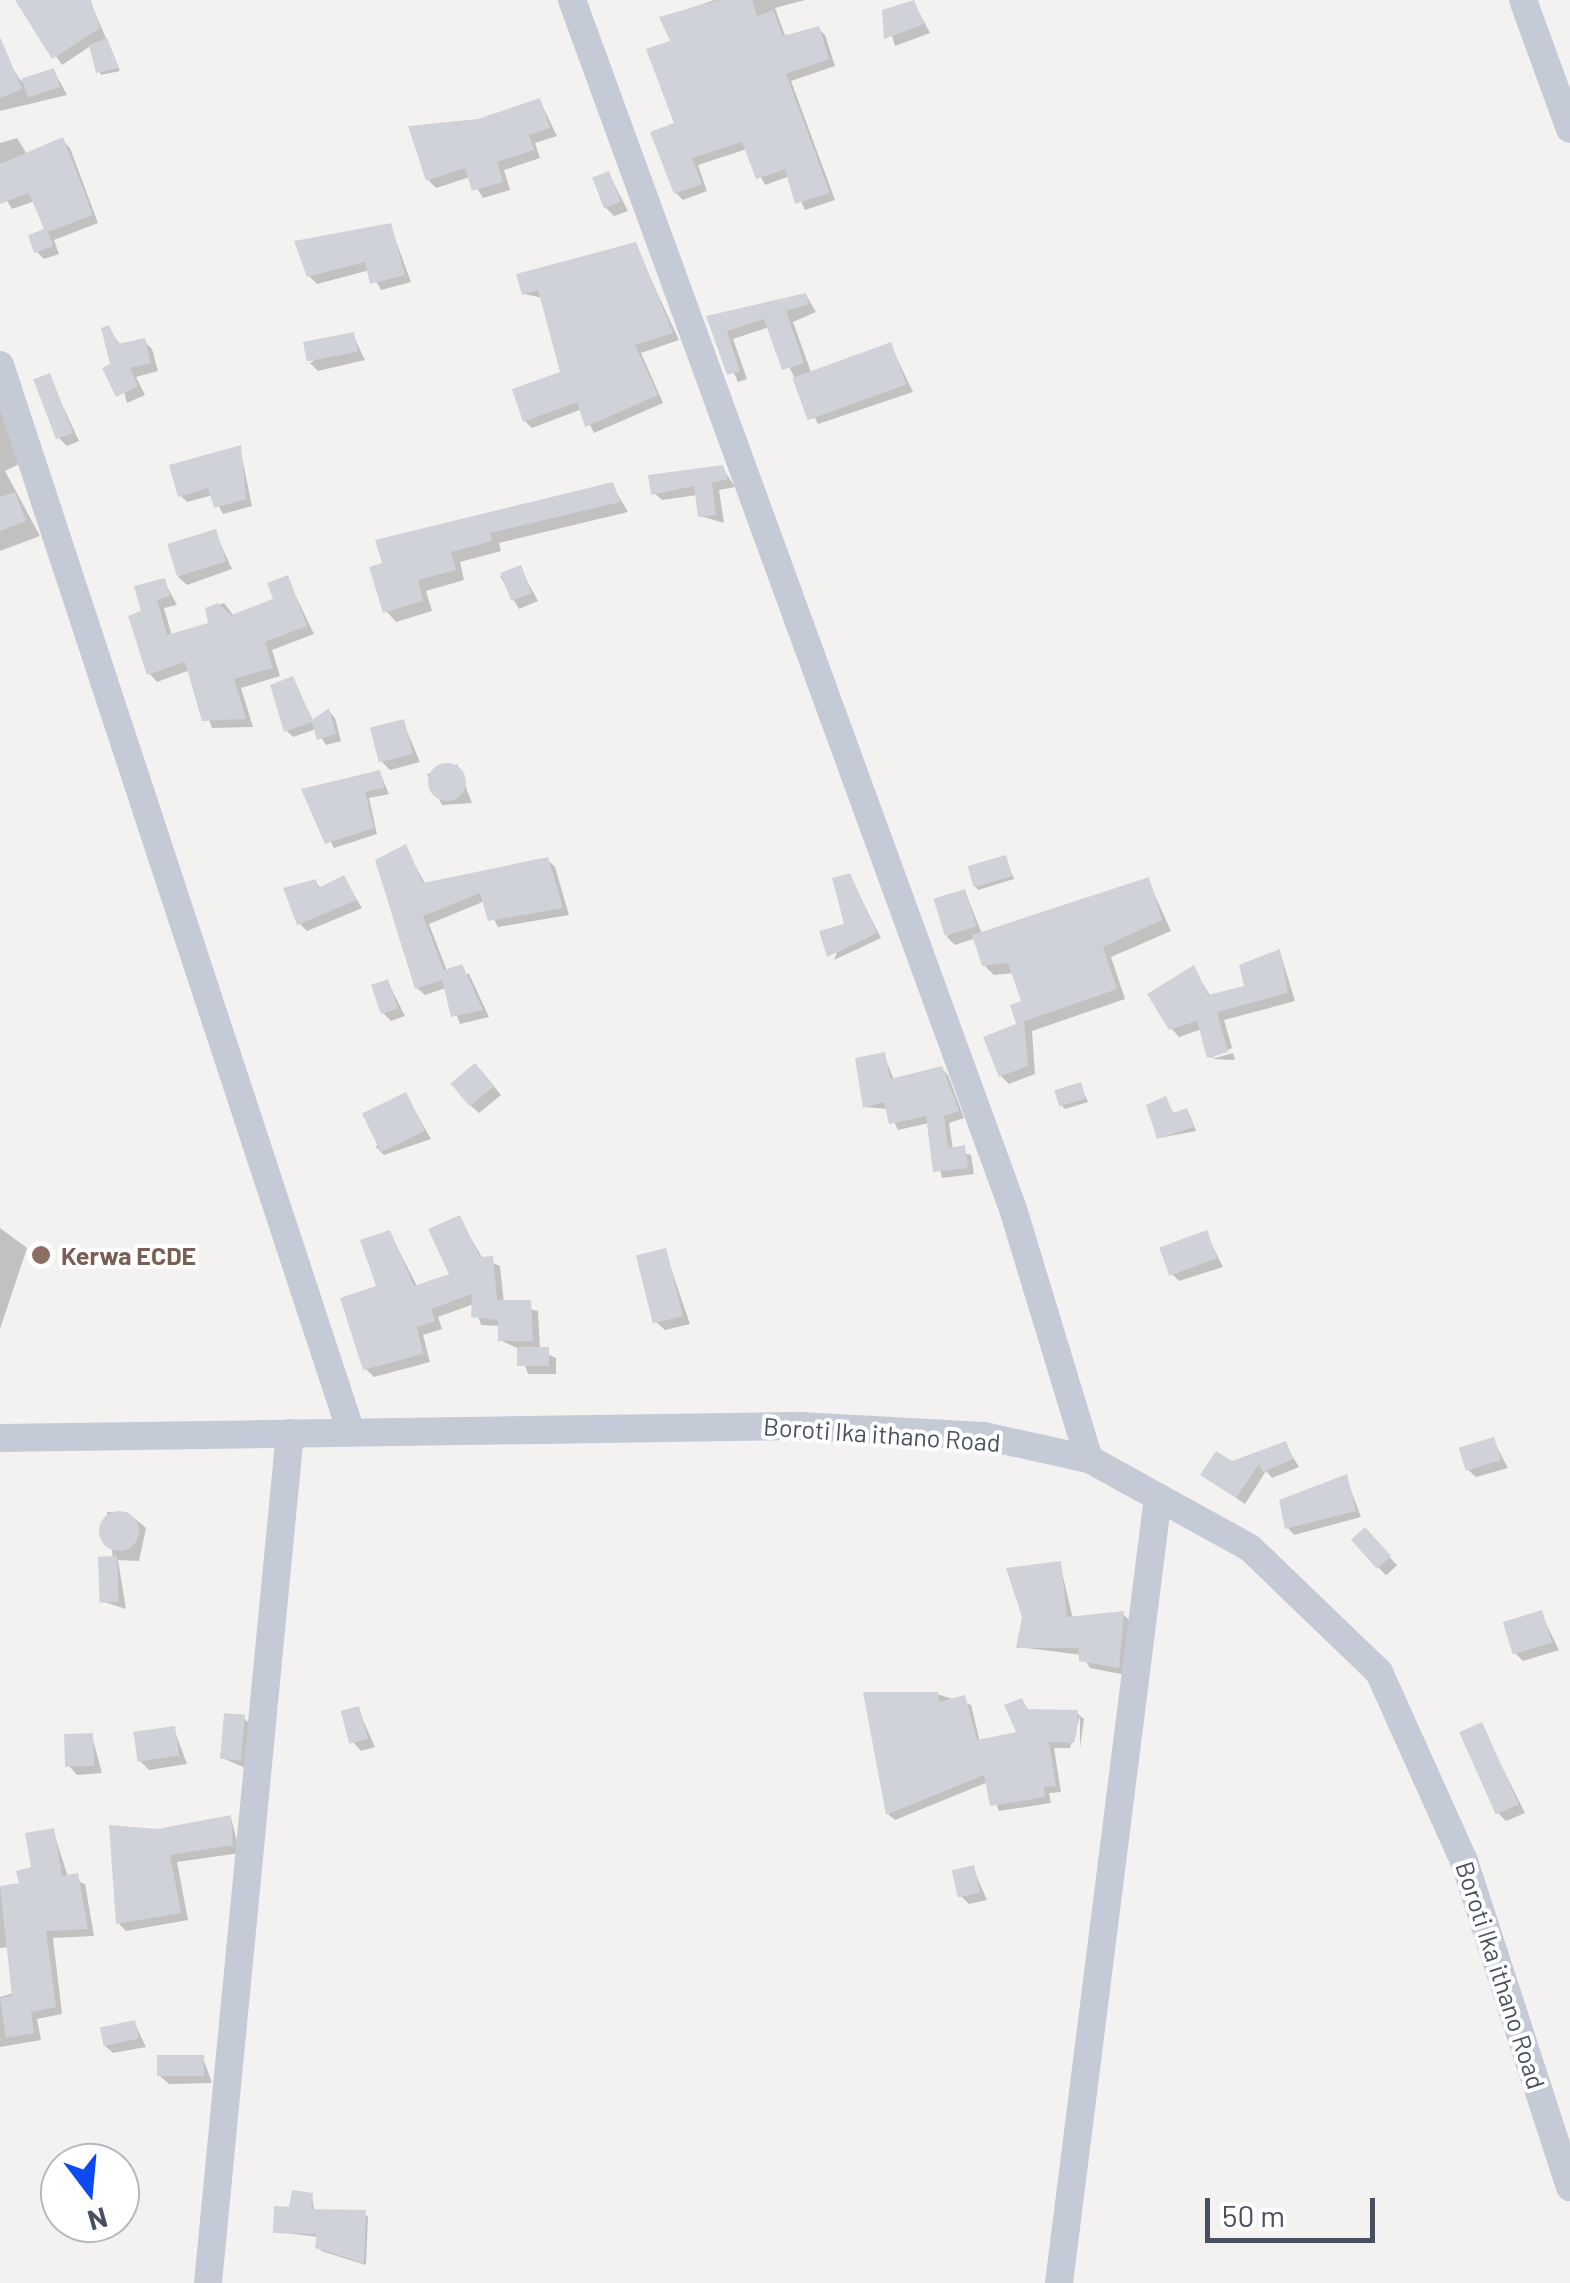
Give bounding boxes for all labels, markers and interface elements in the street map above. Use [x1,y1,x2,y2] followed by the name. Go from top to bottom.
[61,1240,196,1270] place label: Kerwa ECDE
[30,1244,52,1266] marker: Kerwa ECDE
[762,1411,1002,1457] street label: Boroti Ika ithano Road
[1450,1857,1552,2093] street label: Boroti Ika ithano Road
[40,2143,140,2243] north arrow
[1210,2178,1380,2240] scale bar
[1222,2197,1285,2233] text: 50 m
[84,2201,111,2239] text: N

